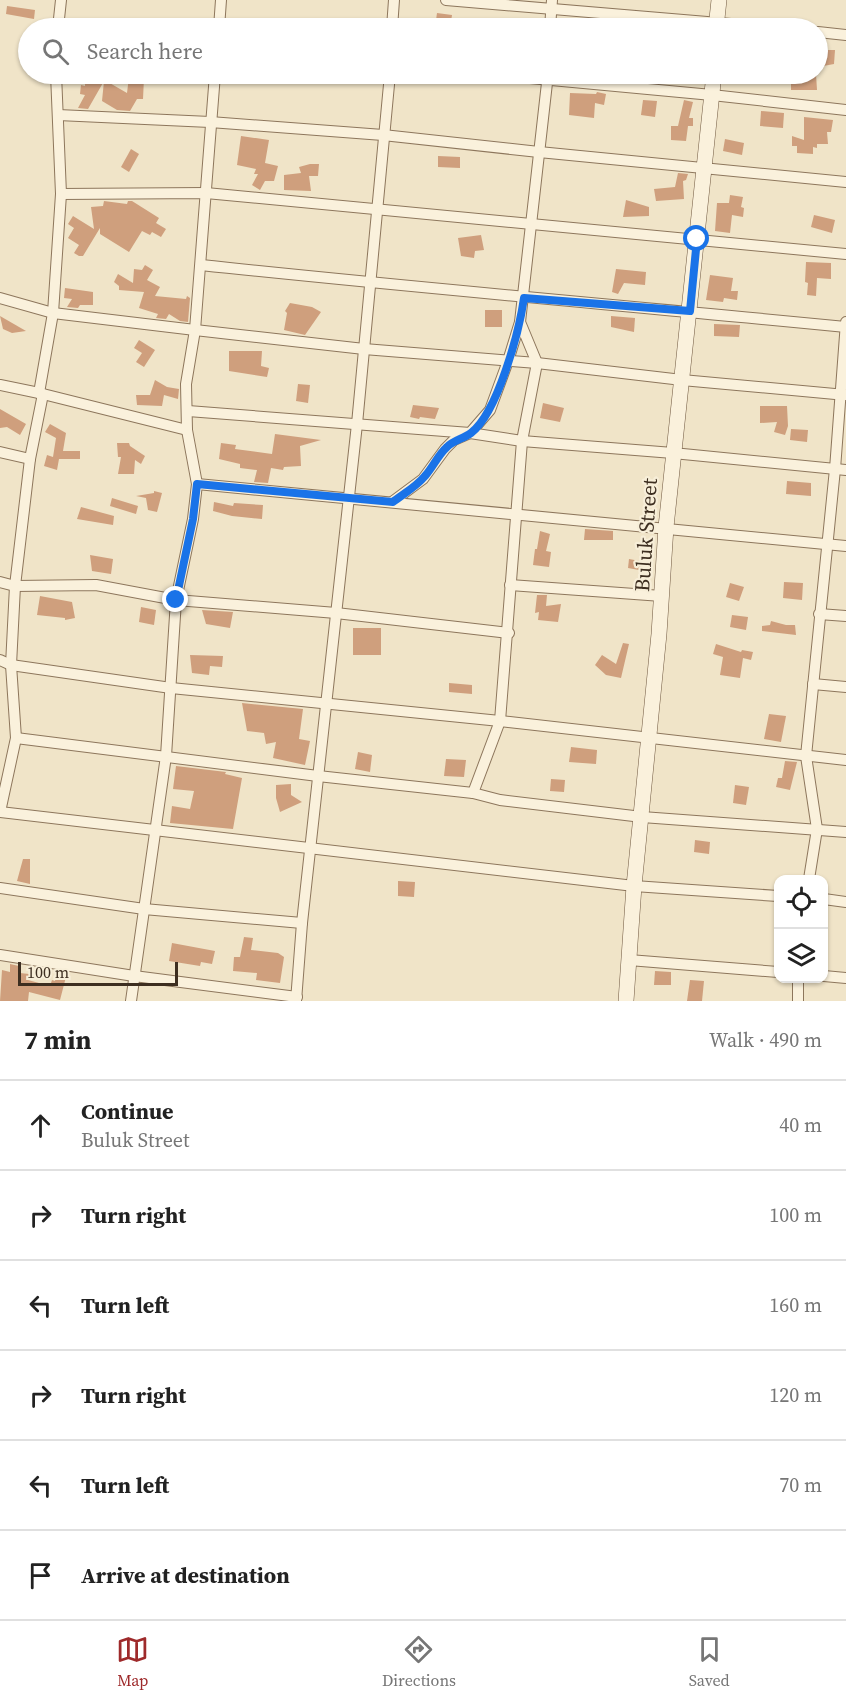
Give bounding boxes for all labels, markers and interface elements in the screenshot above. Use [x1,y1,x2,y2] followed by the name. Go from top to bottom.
[18,18,828,84] search box
[39,35,72,68] icon: search
[87,36,203,66] text: Search here
[683,225,709,251] route start
[627,477,664,593] street label: Buluk Street
[162,586,188,612] route end
[774,875,828,983] map controls
[774,875,828,929] button: locate
[774,929,828,983] button: layers
[18,959,178,986] scale bar
[27,961,69,983] text: 100 m
[24,1022,91,1058] text: 7 min
[709,1026,822,1054] text: Walk · 490 m
[81,1096,174,1126] text: Continue
[24,1109,57,1142] icon: ahead
[779,1111,822,1139] text: 40 m
[81,1126,190,1154] text: Buluk Street
[24,1199,57,1232] icon: right
[81,1200,186,1230] text: Turn right
[769,1201,822,1229] text: 100 m
[24,1289,57,1322] icon: left
[81,1290,169,1320] text: Turn left
[769,1291,822,1319] text: 160 m
[24,1379,57,1412] icon: right
[81,1380,186,1410] text: Turn right
[769,1381,822,1409] text: 120 m
[24,1469,57,1502] icon: left
[81,1470,169,1500] text: Turn left
[779,1471,822,1499] text: 70 m
[24,1559,57,1592] icon: arrive
[81,1560,290,1590] text: Arrive at destination
[116,1633,149,1691] tab: Map
[382,1633,456,1691] tab: Directions
[689,1633,730,1691] tab: Saved

